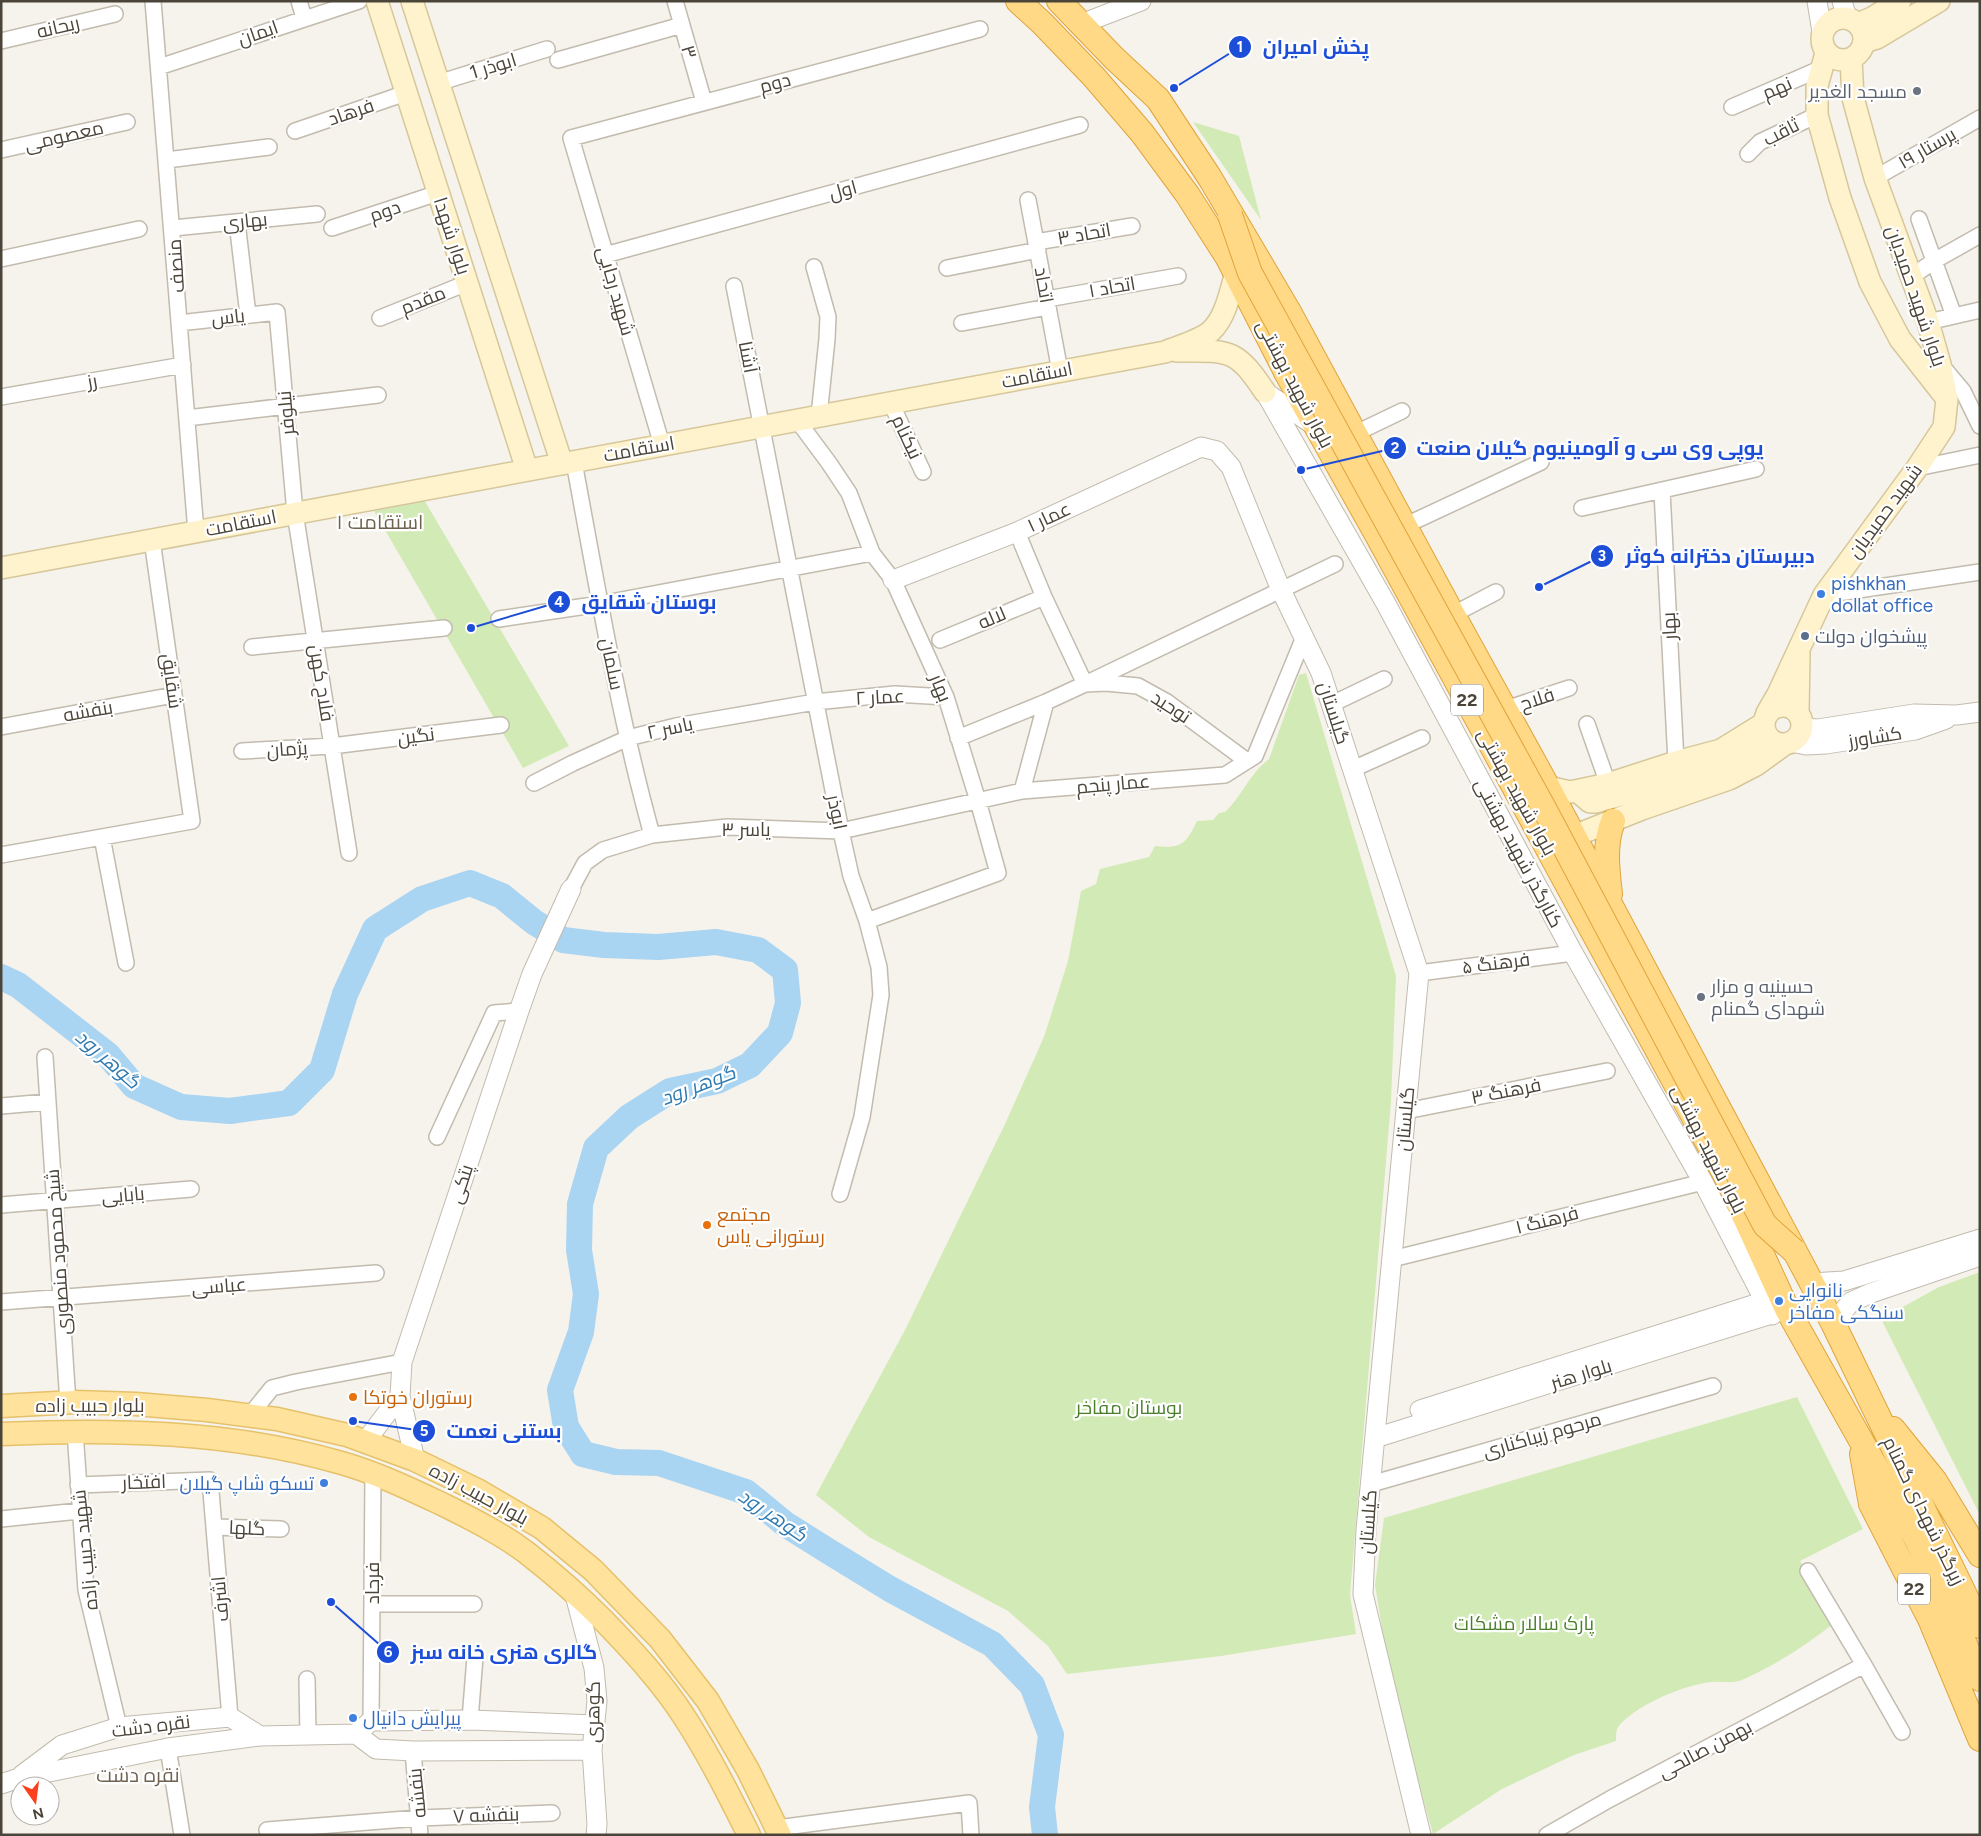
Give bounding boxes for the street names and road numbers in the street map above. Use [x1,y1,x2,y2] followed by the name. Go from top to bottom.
[34,11,82,43] street label: ریحانه
[235,15,281,51] street label: ایمان
[676,43,702,61] street label: ۳
[467,48,519,84] street label: ابوذر 1
[757,68,794,100] street label: دوم
[1759,72,1796,106] street label: نهم
[325,93,377,131] street label: فرهاد
[1759,113,1803,151] street label: ثاقب
[22,116,106,156] street label: معصومی
[1894,122,1961,175] street label: پرستار ۱۹
[826,175,860,205] street label: اول
[429,194,475,278] street label: بلوار شهدا
[366,195,404,229] street label: دوم
[221,207,269,235] street label: بهاری
[1055,218,1113,250] street label: اتحاد ۳
[1881,222,1951,370] street label: بلوار شهید حمیدیان
[163,238,189,294] street label: منصف
[592,244,640,338] street label: شهید رجایی
[1030,265,1058,305] street label: اتحاد
[1087,272,1137,302] street label: اتحاد ۱
[397,281,450,321] street label: مقدم
[210,304,246,330] street label: یاس
[1252,316,1338,452] street label: بلوار شهید بهشتی
[734,339,762,375] street label: آشنا
[1000,357,1074,393] street label: استقامت
[84,369,99,393] street label: رز
[273,390,299,437] street label: نیلوفر
[885,411,927,464] street label: نیکنام
[602,431,676,467] street label: استقامت
[1843,459,1927,563] street label: شهید حمیدیان
[1024,497,1074,537] street label: عمار ۱
[204,505,278,541] street label: استقامت
[974,602,1010,634] street label: لاله
[1657,611,1681,642] street label: بهار
[595,636,629,692] street label: سلمان
[303,643,339,723] street label: فلاح کهن
[156,652,187,710] street label: شقایق
[925,670,957,705] street label: بهار
[1313,679,1355,747] street label: گیلستان
[1517,683,1558,717] street label: فلاح
[855,684,905,710] street label: عمار ۲
[1451,684,1483,716] road number: 22
[1147,686,1195,728] street label: توحید
[61,695,115,727] street label: بنفشه
[645,712,695,744] street label: یاسر ۲
[1845,721,1904,753] street label: کشاورز
[396,722,436,750] street label: نگین
[1473,724,1561,860] street label: بلوار شهید بهشتی
[266,736,308,763] street label: پژمان
[1075,769,1151,801] street label: عمار پنجم
[1470,774,1568,932] street label: کنارگذر شهید بهشتی
[822,791,852,832] street label: ابوذر
[721,818,771,841] street label: یاسر ۳
[1461,947,1531,979] street label: فرهنگ ۵
[1469,1073,1543,1109] street label: فرهنگ ۳
[1667,1081,1751,1217] street label: بلوار شهید بهشتی
[1391,1086,1419,1152] street label: گیلستان
[444,1161,479,1207] street label: پتکی
[41,1168,77,1336] street label: شیخ محمود منصوری
[100,1182,146,1208] street label: بابایی
[1513,1201,1581,1239] street label: فرهنگ ۱
[191,1273,247,1299] street label: عباسی
[1547,1354,1615,1395] street label: بلوار هنر
[35,1394,145,1417] street label: بلوار حبیب زاده
[1480,1407,1605,1465] street label: مرحوم زیباکناری
[1876,1433,1970,1590] street label: زیرگذر شهدای گمنام
[425,1458,533,1530] street label: بلوار حبیب زاده
[120,1470,167,1494] street label: افتخار
[67,1489,103,1611] street label: شهید حبیب زاده
[1354,1489,1382,1555] street label: گیلستان
[228,1516,266,1540] street label: گلها
[361,1562,384,1604] street label: فرجاد
[1898,1574,1930,1605] road number: 22
[207,1575,233,1623] street label: اشرف
[581,1681,605,1743] street label: گوهری
[110,1710,192,1742] street label: نقره دشت
[1654,1715,1756,1783] street label: بهمن صالحی
[403,1767,431,1819] street label: بنفشه
[452,1802,520,1828] street label: بنفشه ۷

